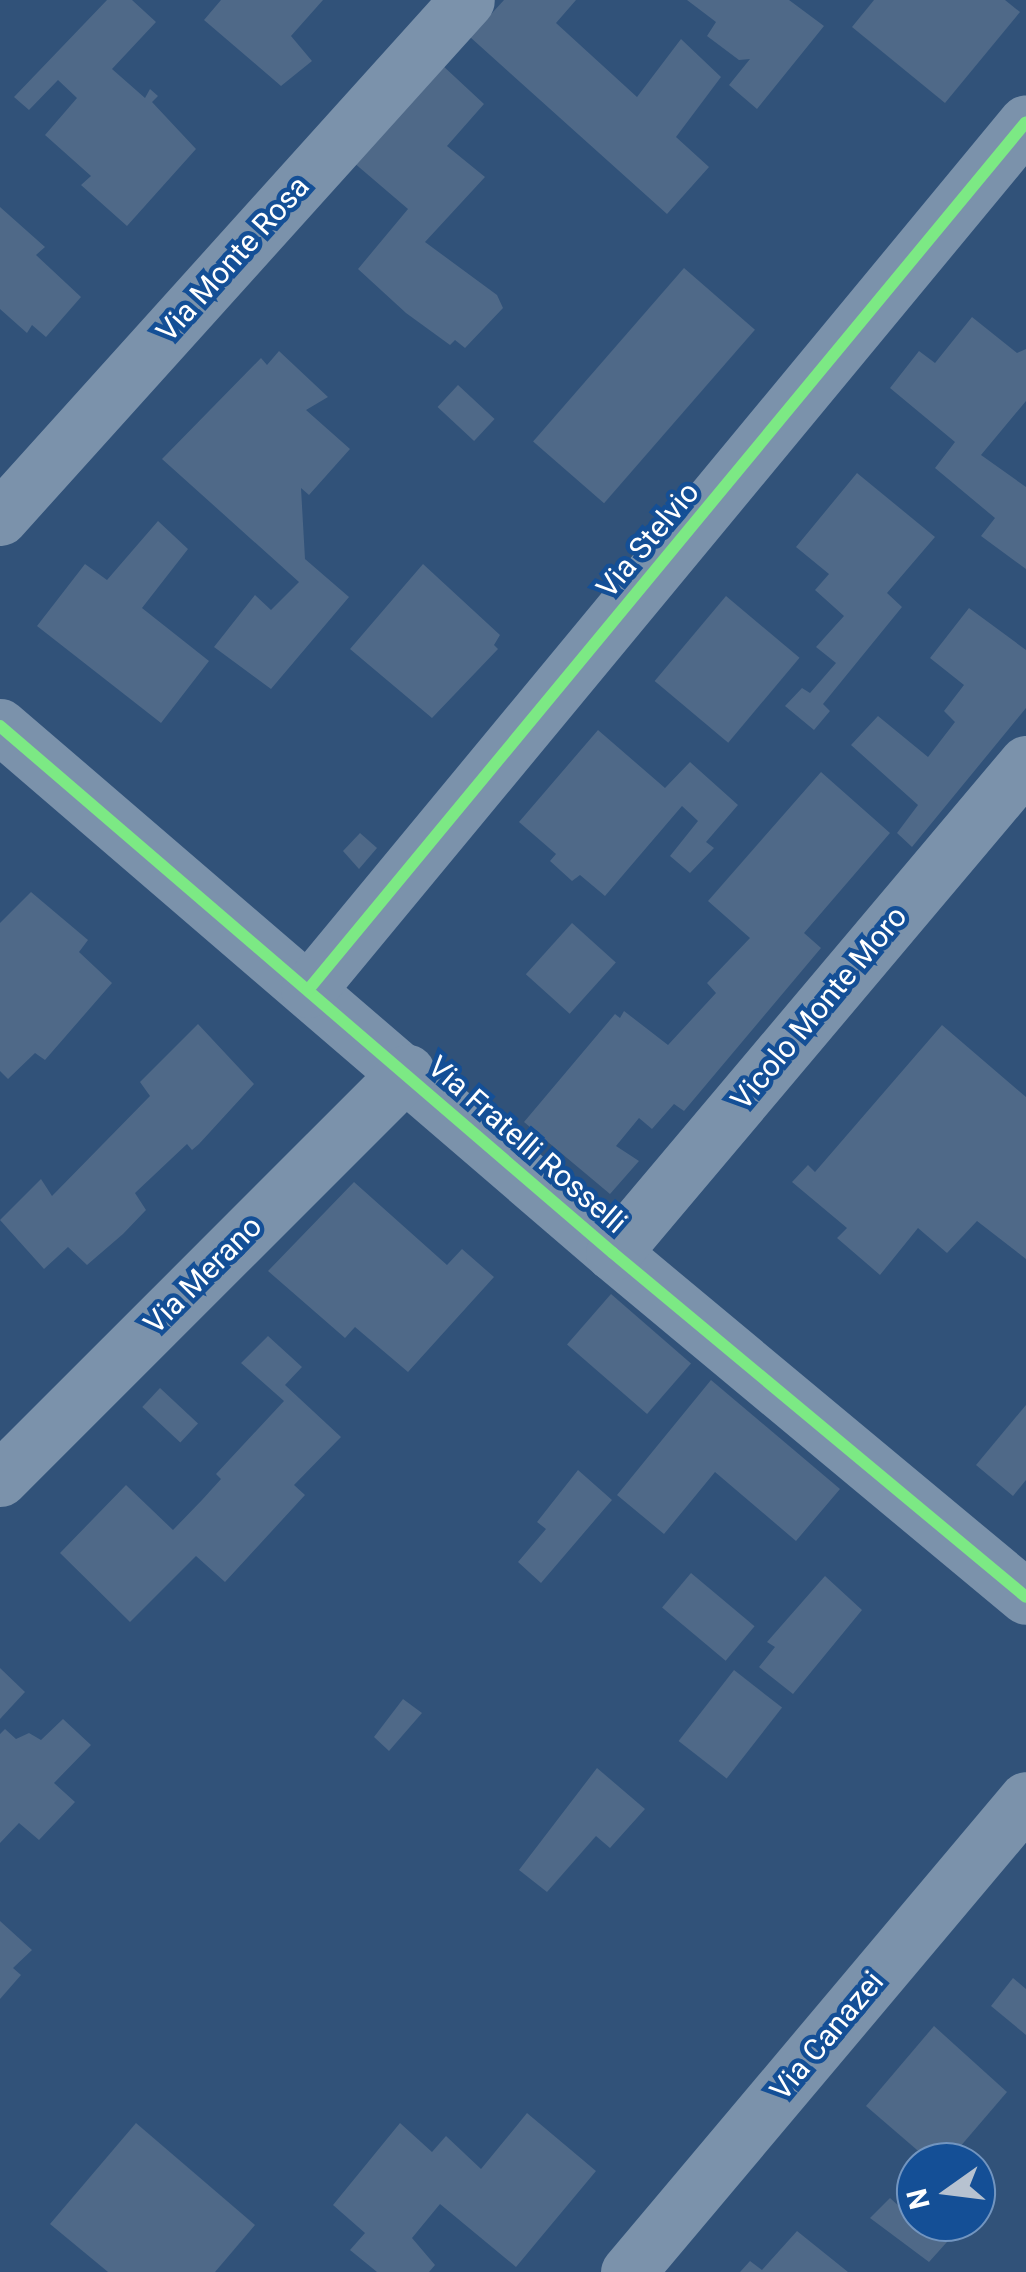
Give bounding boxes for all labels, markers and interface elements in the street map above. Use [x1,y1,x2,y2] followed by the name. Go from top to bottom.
[149,169,317,349] street label: Via Monte Rosa
[589,475,707,605] street label: Via Stelvio
[723,899,915,1117] street label: Vicolo Monte Moro
[420,1049,634,1241] street label: Via Fratelli Rosselli
[137,1209,269,1341] street label: Via Merano
[763,1964,891,2108] street label: Via Canazei
[896,2142,996,2242] north arrow
[900,2185,937,2212] text: N

